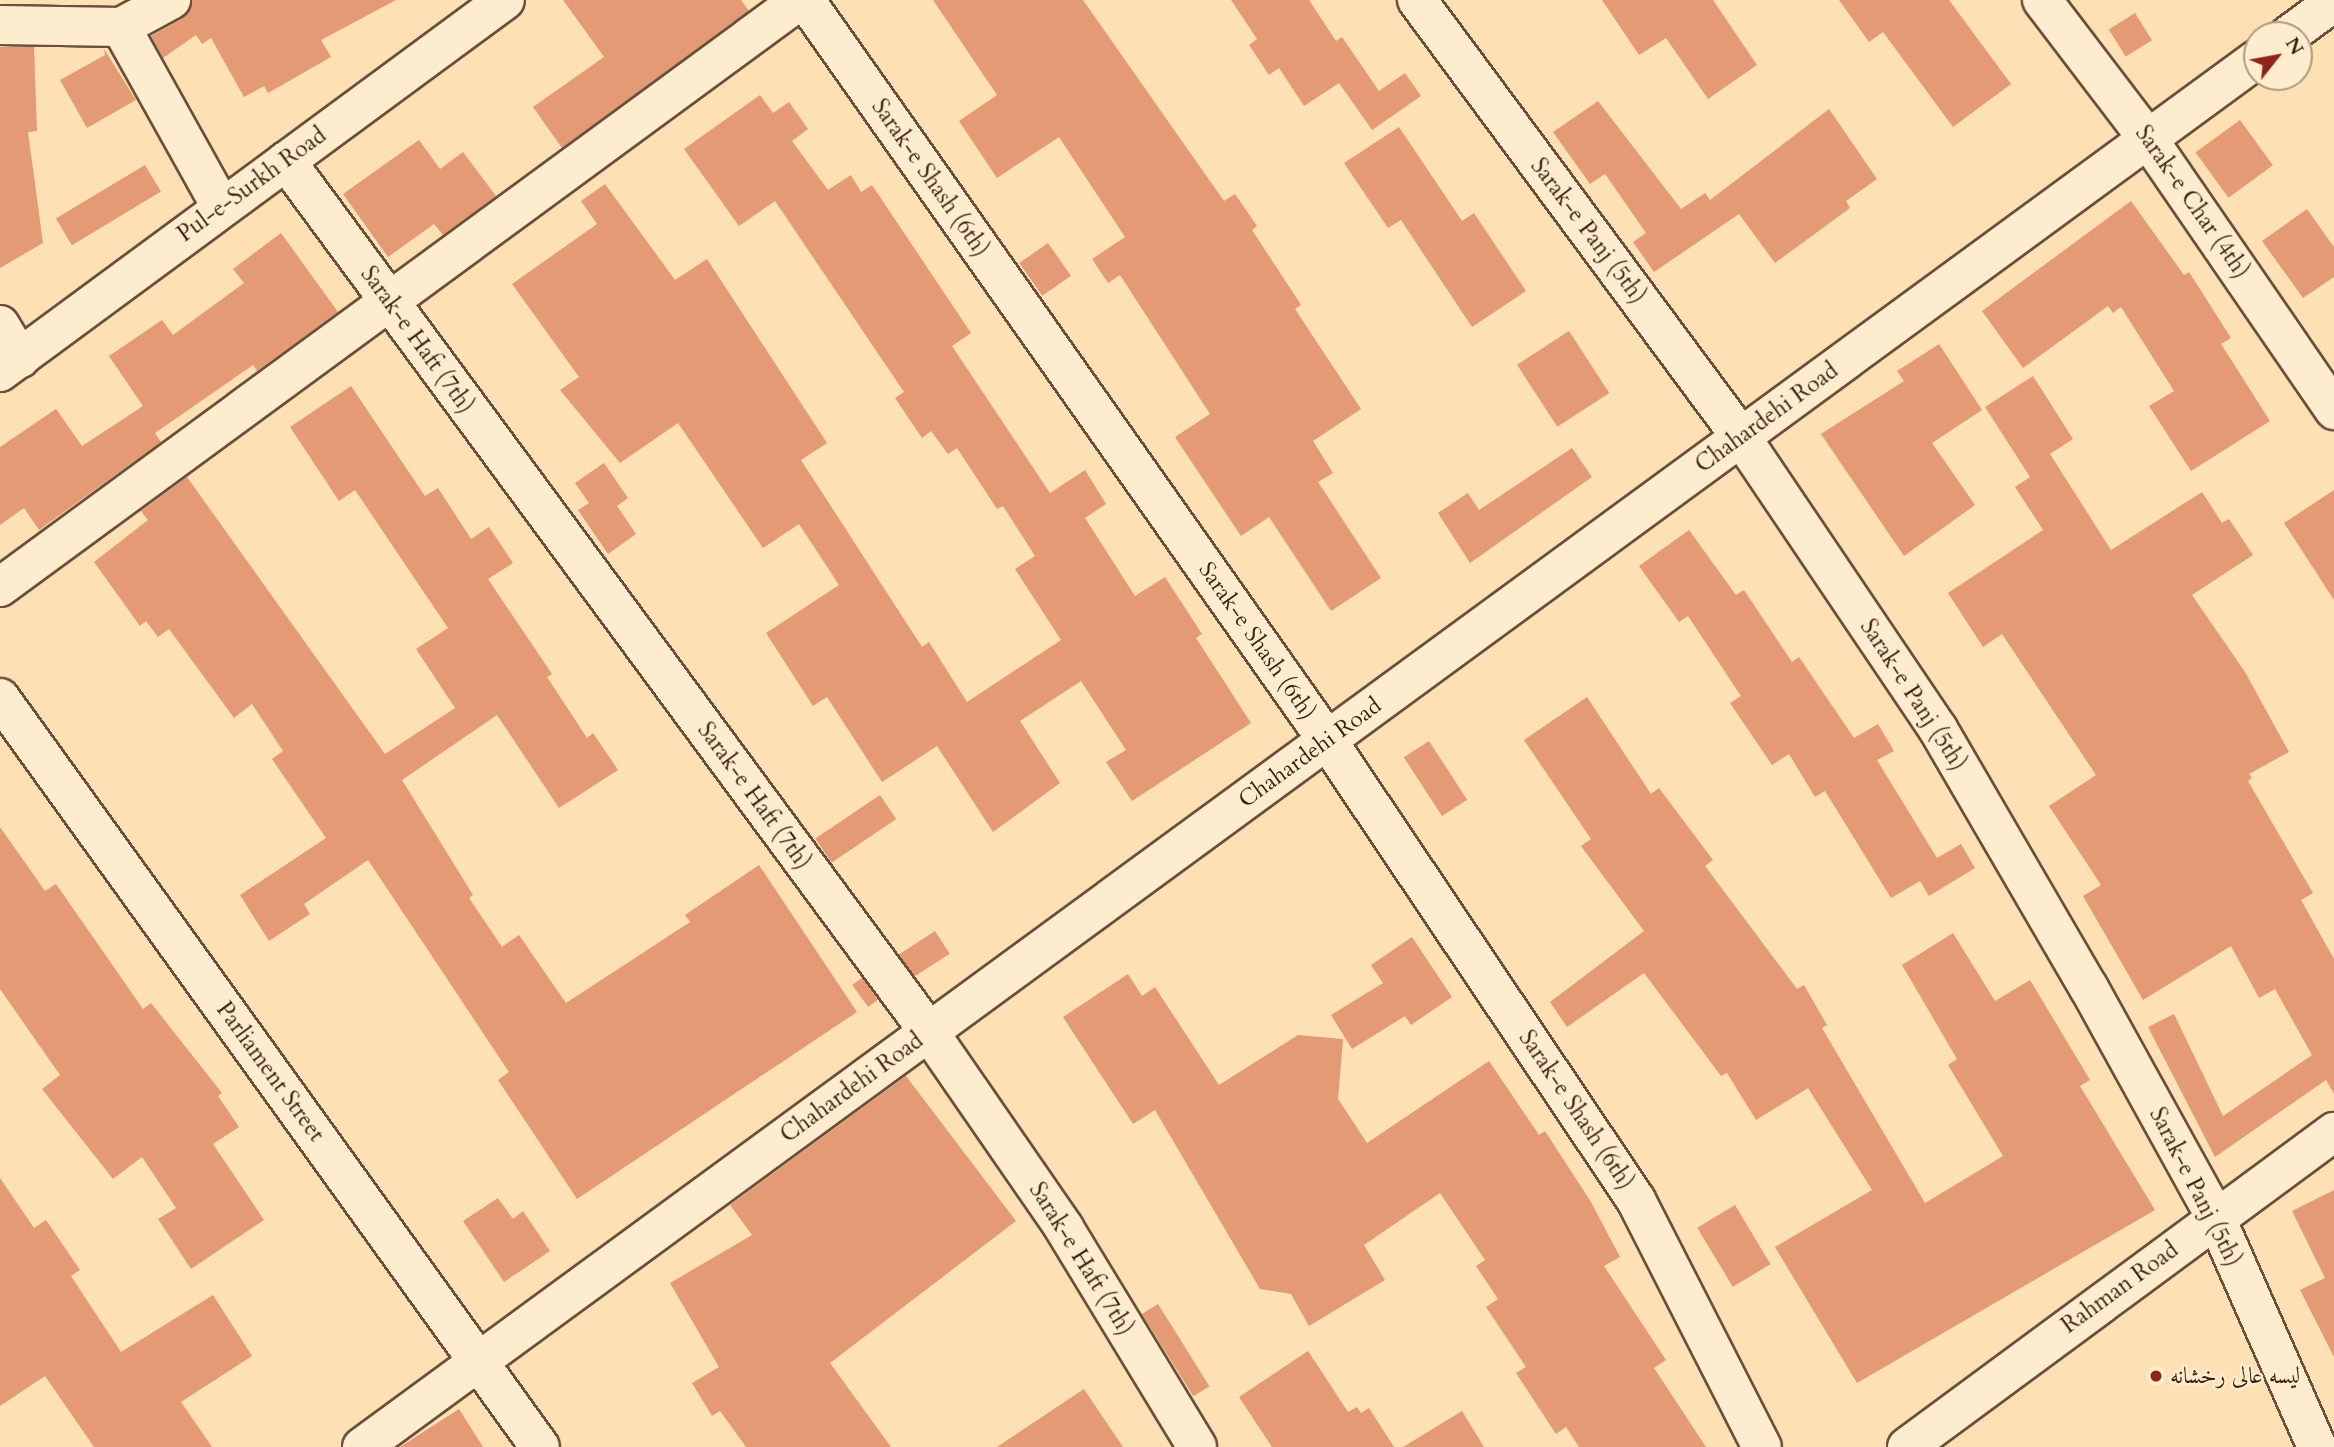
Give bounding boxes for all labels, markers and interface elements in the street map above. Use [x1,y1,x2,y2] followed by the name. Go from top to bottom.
[2243,21,2313,91] north arrow
[2279,32,2310,60] text: N
[865,94,995,262] street label: Sarak-e Shash (6th)
[2129,120,2255,284] street label: Sarak-e Char (4th)
[172,122,332,248] street label: Pul-e-Surkh Road
[1524,153,1652,309] street label: Sarak-e Panj (5th)
[354,261,480,419] street label: Sarak-e Haft (7th)
[1690,357,1844,479] street label: Chahardehi Road
[1192,557,1322,725] street label: Sarak-e Shash (6th)
[1854,614,1972,776] street label: Sarak-e Panj (5th)
[1233,692,1387,814] street label: Chahardehi Road
[691,717,817,875] street label: Sarak-e Haft (7th)
[210,997,330,1147] street label: Parliament Street
[1513,1025,1639,1195] street label: Sarak-e Shash (6th)
[775,1027,929,1149] street label: Chahardehi Road
[2143,1103,2247,1271] street label: Sarak-e Panj (5th)
[1023,1178,1139,1340] street label: Sarak-e Haft (7th)
[2056,1236,2184,1340] street label: Rahman Road
[2170,1362,2300,1390] place label: لیسه عالی رخشانه
[2148,1368,2164,1384] marker: لیسه عالی رخشانه

